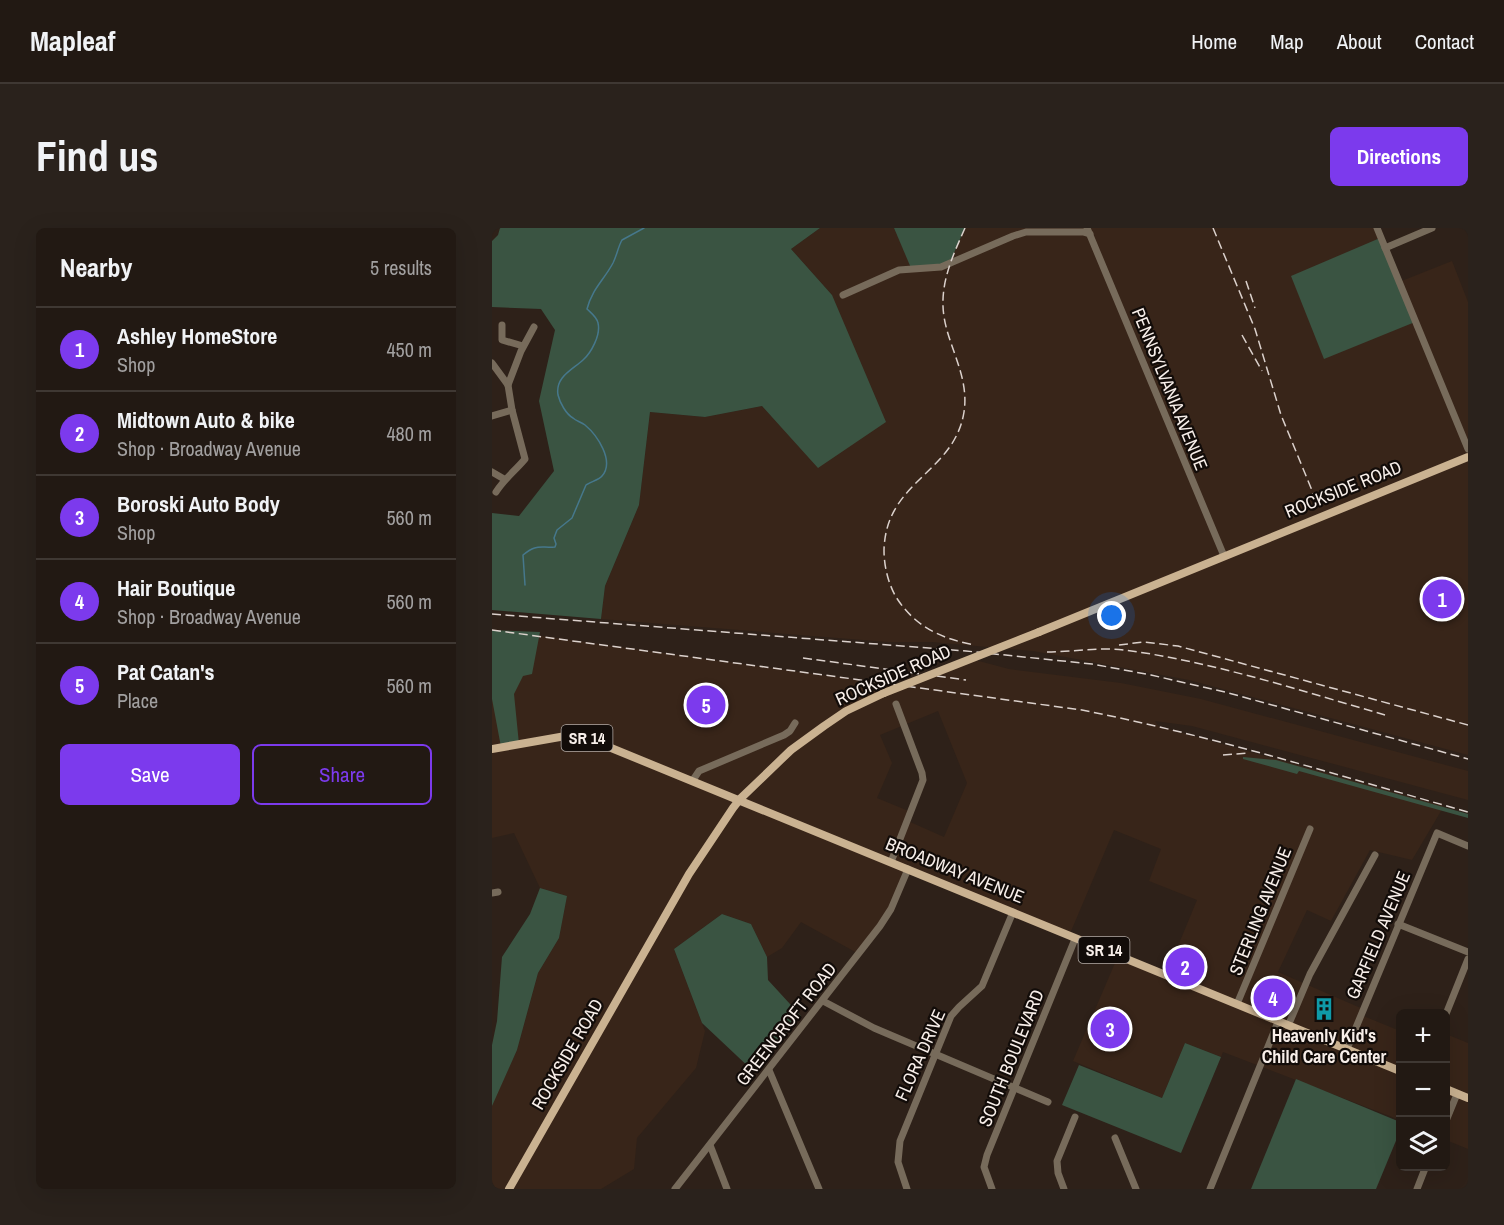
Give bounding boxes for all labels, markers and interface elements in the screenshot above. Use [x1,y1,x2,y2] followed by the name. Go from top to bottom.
[30,22,115,60] text: Mapleaf
[1191,27,1237,56] text: Home
[1270,27,1304,56] text: Map
[1337,27,1382,56] text: About
[1415,27,1474,56] text: Contact
[1330,127,1468,186] button: Directions
[36,128,158,184] text: Find us
[60,250,132,285] text: Nearby
[370,254,432,281] text: 5 results
[1126,304,1214,474] street label: PENNSYLVANIA AVENUE
[117,321,277,351] text: Ashley HomeStore
[75,336,84,363] text: 1
[386,336,432,363] text: 450 m
[117,351,155,378] text: Shop
[117,405,295,435] text: Midtown Auto & bike
[75,420,84,447] text: 2
[386,420,432,447] text: 480 m
[117,435,301,462] text: Shop · Broadway Avenue
[1281,454,1405,524] street label: ROCKSIDE ROAD
[117,489,280,519] text: Boroski Auto Body
[75,504,84,531] text: 3
[386,504,432,531] text: 560 m
[117,519,155,546] text: Shop
[117,573,235,603] text: Hair Boutique
[1422,576,1462,622] pin: 1
[75,588,84,615] text: 4
[386,588,432,615] text: 560 m
[1097,601,1126,630] your location
[117,603,301,630] text: Shop · Broadway Avenue
[831,638,955,712] street label: ROCKSIDE ROAD
[117,657,215,687] text: Pat Catan's
[75,672,84,699] text: 5
[386,672,432,699] text: 560 m
[686,682,726,728] pin: 5
[117,687,158,714] text: Place
[562,725,613,751] road number: SR 14
[60,744,240,805] button: Save
[252,744,432,805] button: Share
[882,831,1028,909] street label: BROADWAY AVENUE
[1223,843,1297,979] street label: STERLING AVENUE
[1340,867,1416,1003] street label: GARFIELD AVENUE
[1078,937,1130,963] road number: SR 14
[1166,944,1204,990] pin: 2
[730,957,842,1091] street label: GREENCROFT ROAD
[1254,976,1292,1020] pin: 4
[972,986,1050,1130] street label: SOUTH BOULEVARD
[525,994,609,1114] street label: ROCKSIDE ROAD
[1311,996,1337,1022] building icon: Heavenly Kid's Child Care Center
[889,1005,951,1105] street label: FLORA DRIVE
[1090,1006,1130,1052] pin: 3
[1396,1009,1450,1171] map controls
[1396,1009,1450,1063] button: +
[1262,1023,1387,1069] place label: Heavenly Kid's Child Care Center
[1396,1063,1450,1117] button: −
[1396,1117,1450,1171] button: layers

